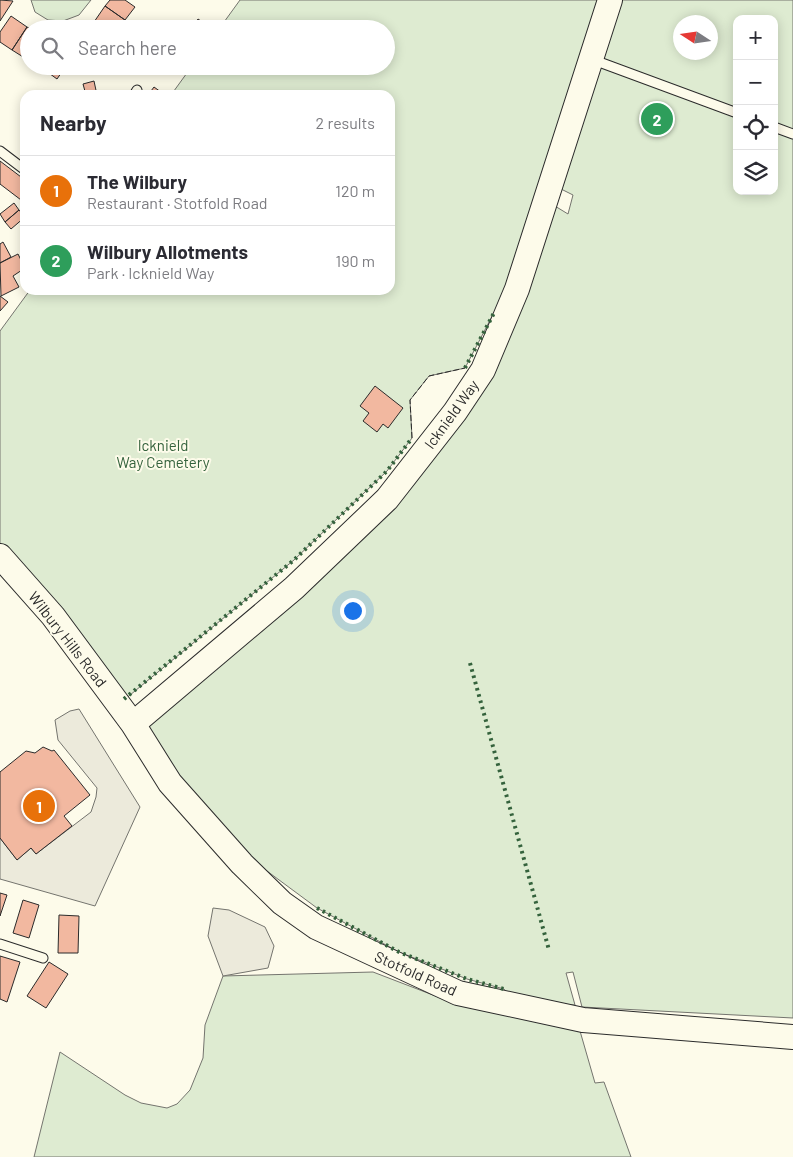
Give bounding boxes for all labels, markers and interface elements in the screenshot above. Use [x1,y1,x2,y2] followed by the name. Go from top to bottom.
[673,15,718,60] north arrow
[733,15,778,195] map controls
[733,15,778,60] button: +
[20,20,395,75] search box
[38,34,66,62] icon: search
[78,36,177,59] text: Search here
[733,60,778,105] button: −
[641,100,673,138] pin: 2
[733,105,778,150] button: locate
[40,110,106,135] text: Nearby
[316,113,375,132] text: 2 results
[733,150,778,195] button: layers
[87,170,187,193] text: The Wilbury
[53,181,59,200] text: 1
[335,181,375,200] text: 120 m
[87,193,268,212] text: Restaurant · Stotfold Road
[87,240,248,263] text: Wilbury Allotments
[52,251,60,270] text: 2
[336,251,375,270] text: 190 m
[87,263,214,282] text: Park · Icknield Way
[420,376,482,452] street label: Icknield Way
[116,436,210,471] park label: Icknield Way Cemetery
[25,588,111,690] street label: Wilbury Hills Road
[340,598,366,624] your location
[23,787,55,825] pin: 1
[372,947,460,999] street label: Stotfold Road

